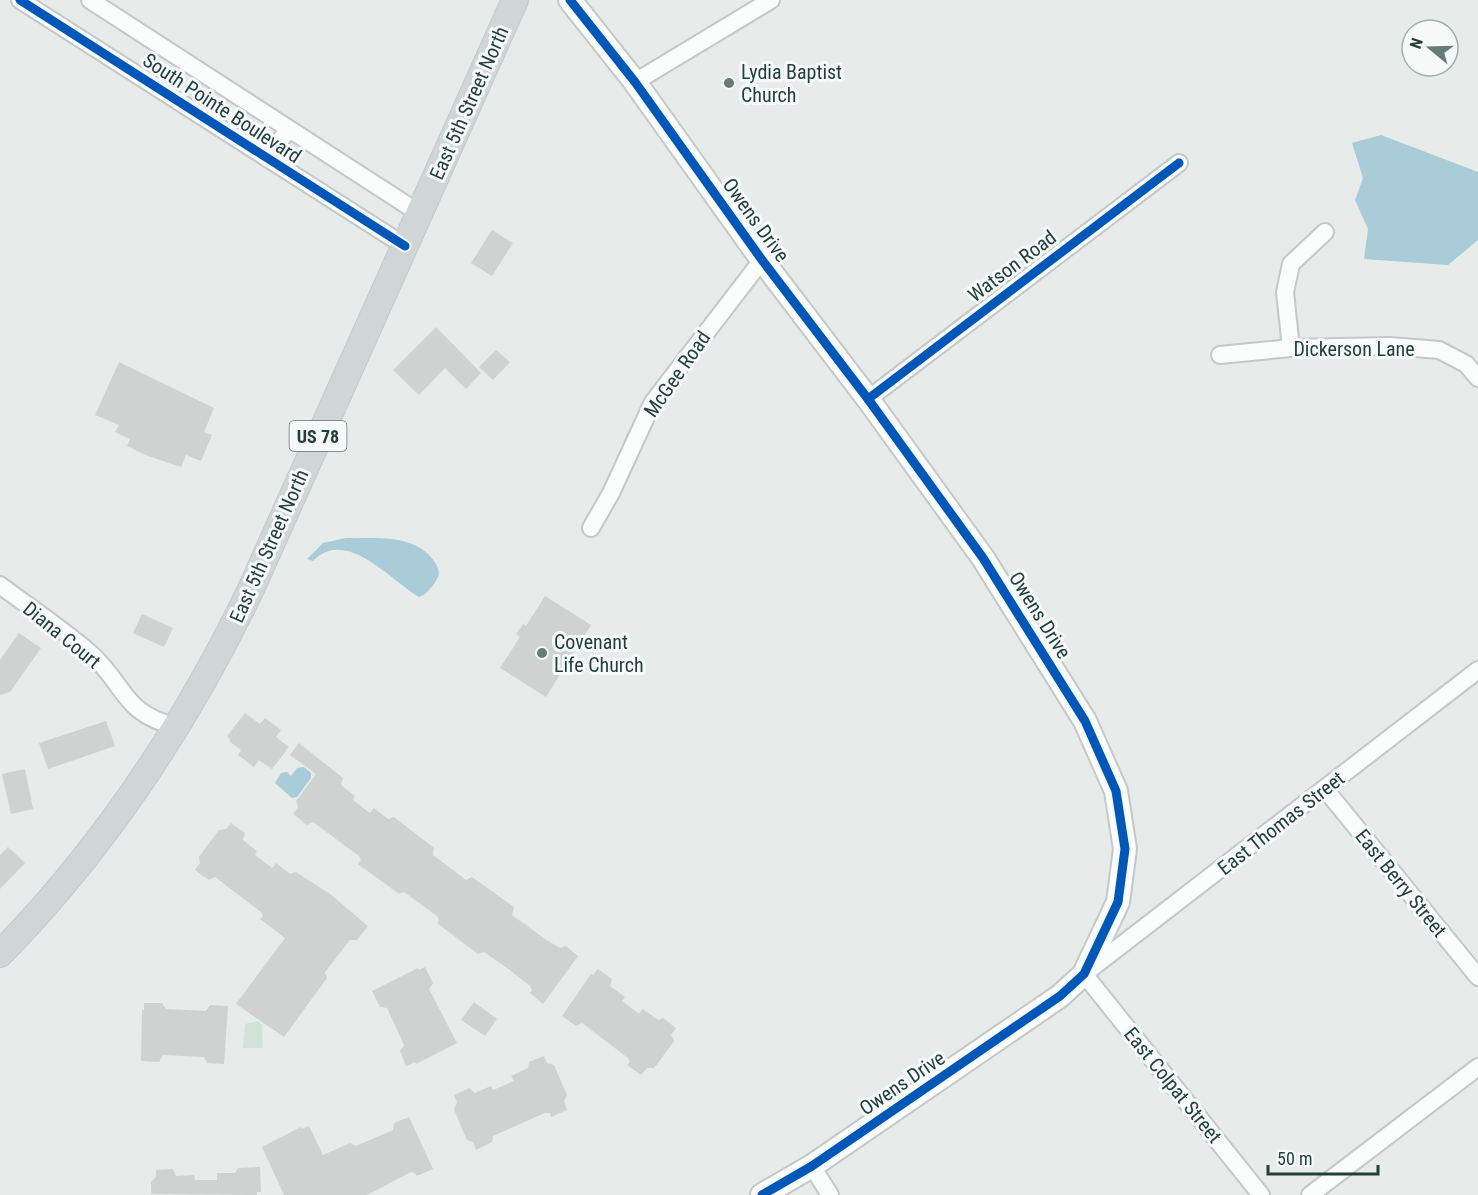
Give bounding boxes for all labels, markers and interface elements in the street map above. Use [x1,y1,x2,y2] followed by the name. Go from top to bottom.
[1400,18,1460,78] north arrow
[424,23,514,183] street label: East 5th Street North
[1406,36,1427,51] text: N
[138,48,306,168] street label: South Pointe Boulevard
[741,60,842,107] place label: Lydia Baptist Church
[722,76,736,90] marker: Lydia Baptist Church
[718,173,794,267] street label: Owens Drive
[963,225,1061,307] street label: Watson Road
[639,326,715,422] street label: McGee Road
[1293,337,1415,361] street label: Dickerson Lane
[290,421,346,451] road number: US 78
[224,466,314,626] street label: East 5th Street North
[1004,567,1076,663] street label: Owens Drive
[18,596,106,674] street label: Diana Court
[554,630,644,677] place label: Covenant Life Church
[535,646,549,660] marker: Covenant Life Church
[1213,766,1349,880] street label: East Thomas Street
[1350,824,1452,942] street label: East Berry Street
[1119,1022,1227,1148] street label: East Colpat Street
[855,1046,949,1120] street label: Owens Drive
[1268,1138,1378,1176] scale bar
[1277,1148,1312,1169] text: 50 m

